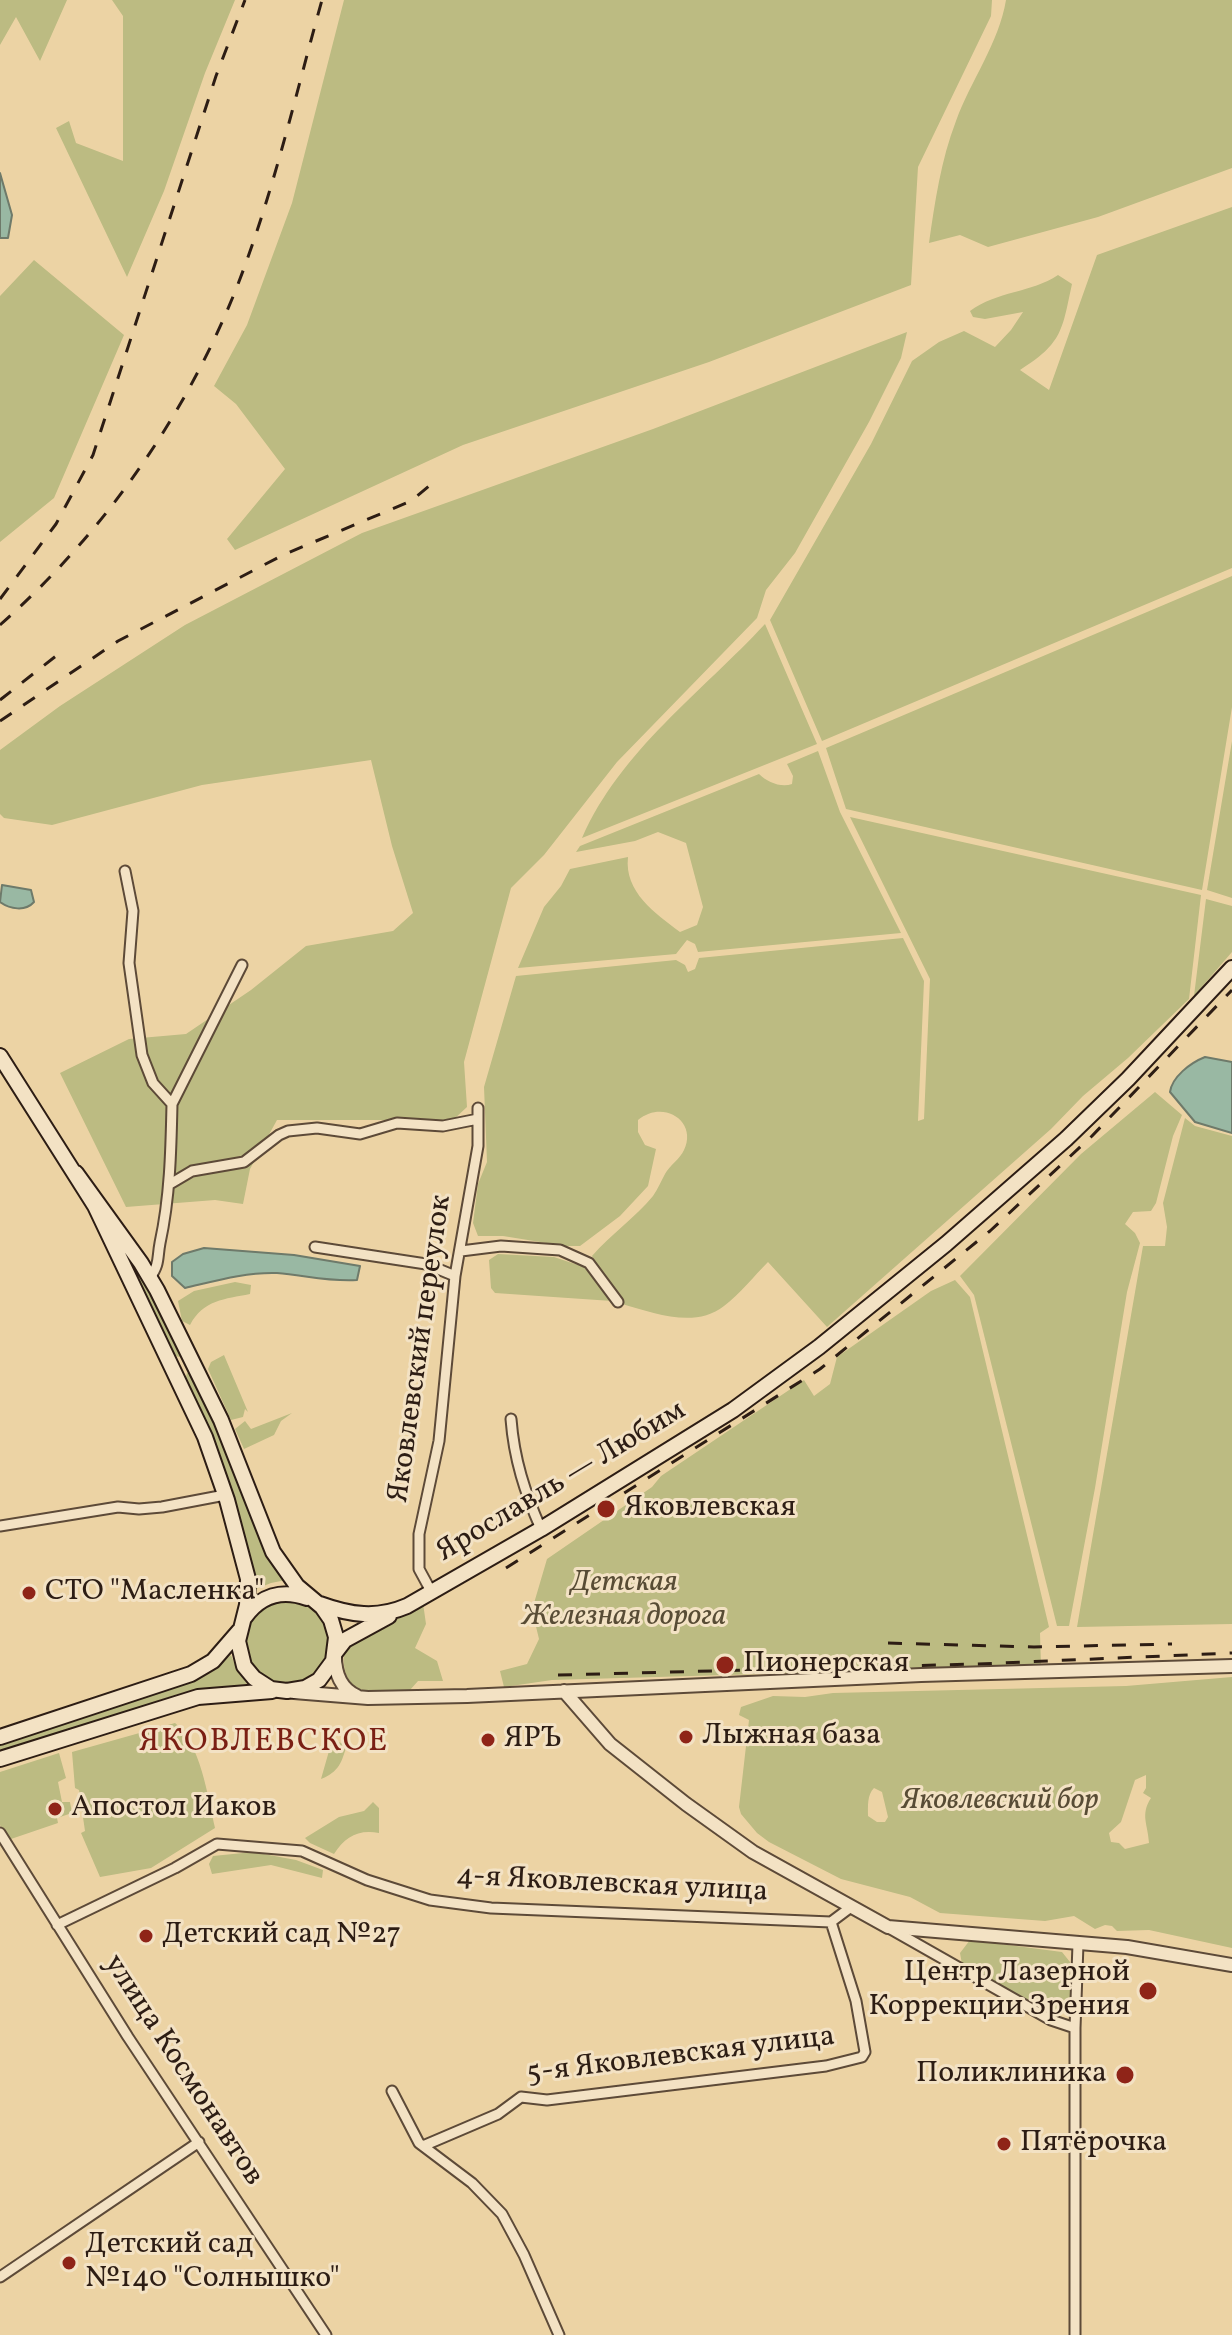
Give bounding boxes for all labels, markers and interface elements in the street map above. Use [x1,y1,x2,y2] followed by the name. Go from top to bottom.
[383,1193,461,1505] street label: Яковлевский переулок
[431,1394,693,1572] street label: Ярославль — Любим
[624,1491,796,1527] place label: Яковлевская
[595,1498,617,1520] marker: Яковлевская
[522,1566,726,1636] park label: Детская Железная дорога
[45,1575,264,1611] place label: СТО "Масленка"
[20,1584,38,1602] marker: СТО "Масленка"
[743,1647,909,1683] place label: Пионерская
[714,1654,736,1676] marker: Пионерская
[702,1719,881,1755] place label: Лыжная база
[504,1722,562,1758] place label: ЯРЪ
[139,1725,389,1763] district label: ЯКОВЛЕВСКОЕ
[677,1728,695,1746] marker: Лыжная база
[479,1731,497,1749] marker: ЯРЪ
[902,1784,1098,1820] park label: Яковлевский бор
[71,1791,277,1827] place label: Апостол Иаков
[46,1800,64,1818] marker: Апостол Иаков
[455,1860,769,1912] street label: 4-я Яковлевская улица
[162,1918,401,1954] place label: Детский сад №27
[137,1927,155,1945] marker: Детский сад №27
[94,1949,270,2193] street label: улица Космонавтов
[868,1956,1130,2026] place label: Центр Лазерной Коррекции Зрения
[1137,1980,1159,2002] marker: Центр Лазерной Коррекции Зрения
[525,2020,837,2094] street label: 5-я Яковлевская улица
[916,2057,1107,2093] place label: Поликлиника
[1114,2064,1136,2086] marker: Поликлиника
[1020,2126,1167,2162] place label: Пятёрочка
[995,2135,1013,2153] marker: Пятёрочка
[85,2228,340,2298] place label: Детский сад №140 "Солнышко"
[60,2254,78,2272] marker: Детский сад №140 "Солнышко"

